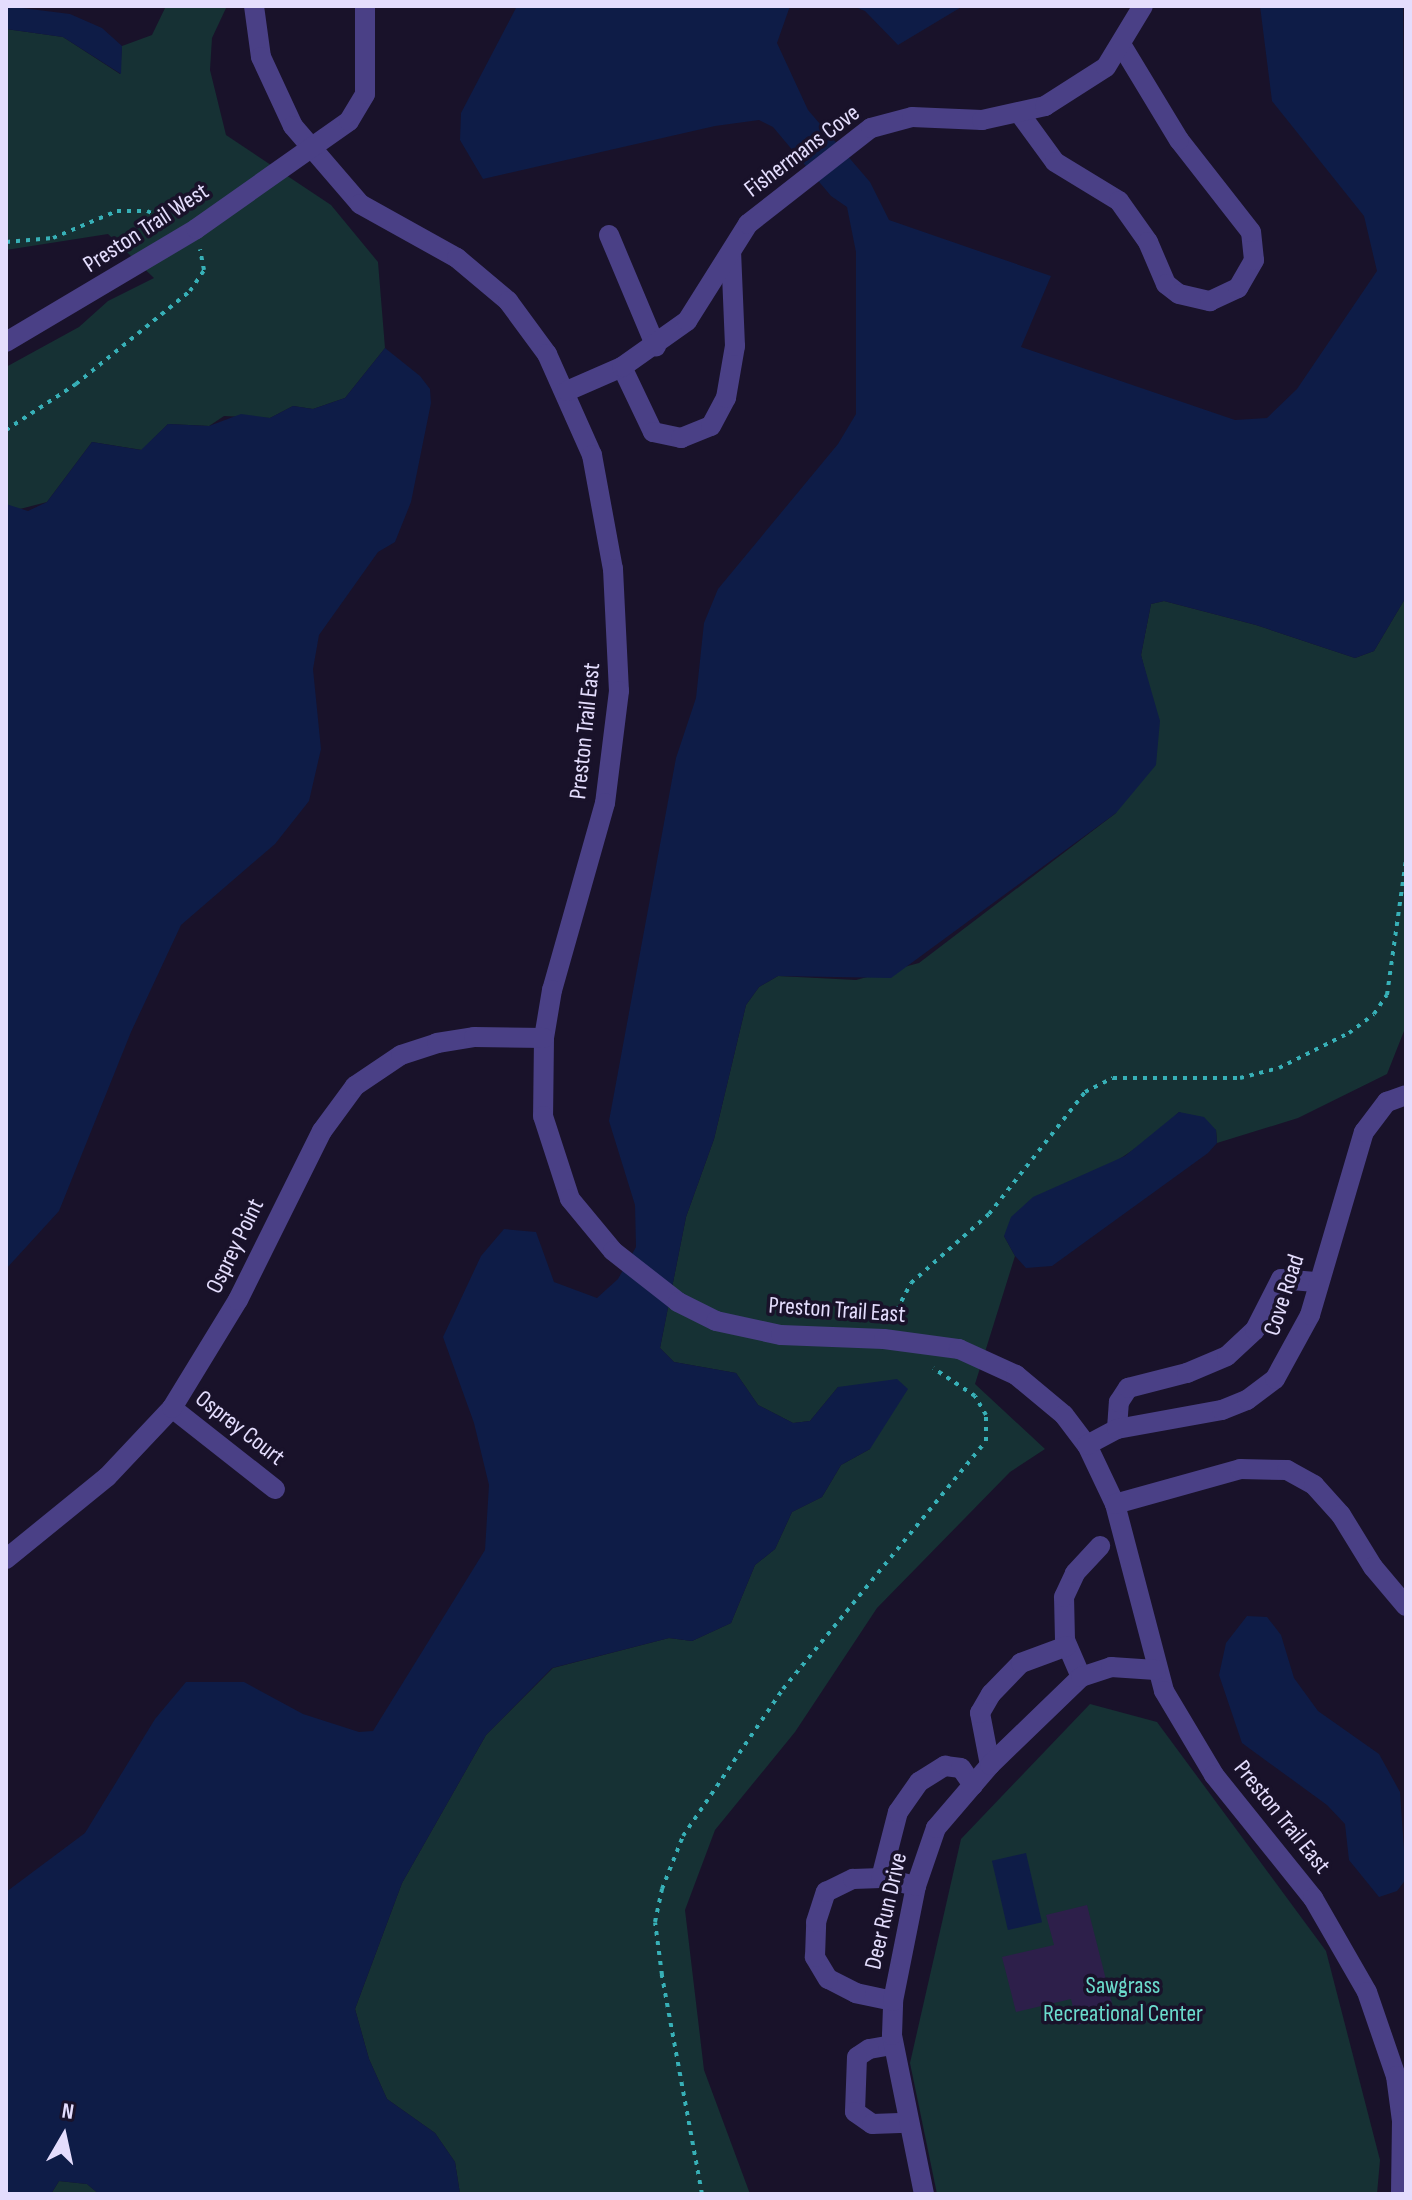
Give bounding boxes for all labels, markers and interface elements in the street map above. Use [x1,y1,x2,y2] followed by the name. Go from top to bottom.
[739,98,865,204] street label: Fishermans Cove
[78,177,214,279] street label: Preston Trail West
[564,661,606,801] street label: Preston Trail East
[200,1194,270,1298] street label: Osprey Point
[1257,1251,1311,1339] street label: Cove Road
[768,1291,906,1329] street label: Preston Trail East
[190,1384,290,1472] street label: Osprey Court
[1228,1755,1336,1879] street label: Preston Trail East
[859,1850,913,1972] street label: Deer Run Drive
[1043,1972,1203,2028] park label: Sawgrass Recreational Center
[24,2096,104,2176] north arrow
[60,2098,76,2126] text: N

